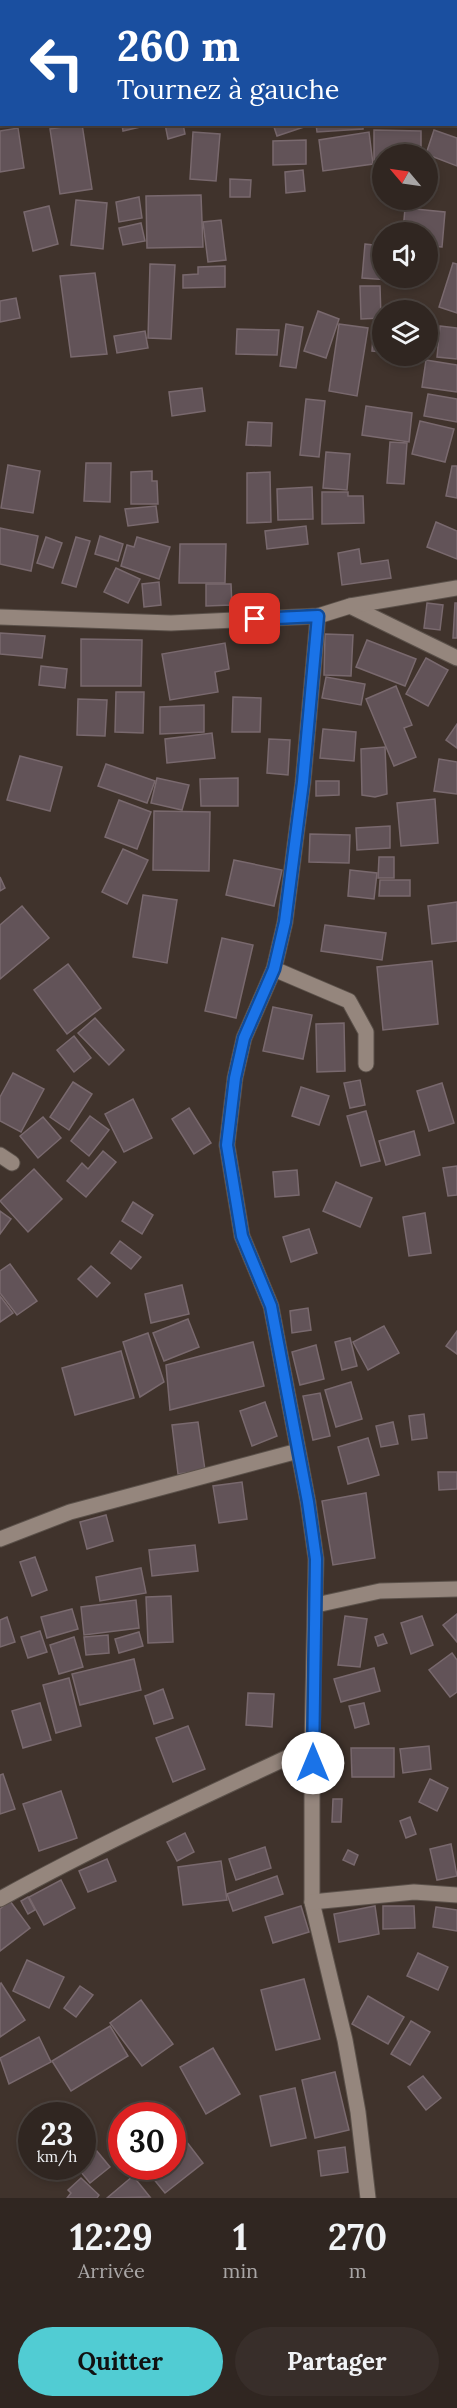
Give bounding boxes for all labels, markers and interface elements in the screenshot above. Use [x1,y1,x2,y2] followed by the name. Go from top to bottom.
[117,19,240,73] text: 260 m
[18,24,96,102] icon: left
[117,72,340,106] text: Tournez à gauche
[372,144,438,210] north arrow
[372,144,438,366] map controls
[372,222,438,288] button: sound
[372,300,438,366] button: layers
[229,593,280,644] pin
[238,602,271,635] icon: arrive
[281,1731,345,1795] position arrow
[108,2102,186,2180] speed limit sign: 30
[41,2115,73,2153] text: 23
[37,2147,77,2166] text: km/h
[70,2214,153,2260] text: 12:29
[233,2214,248,2260] text: 1
[328,2214,387,2260] text: 270
[78,2258,145,2283] text: Arrivée
[223,2258,258,2283] text: min
[349,2258,367,2283] text: m
[18,2327,223,2396] button: Quitter
[235,2327,439,2396] button: Partager

